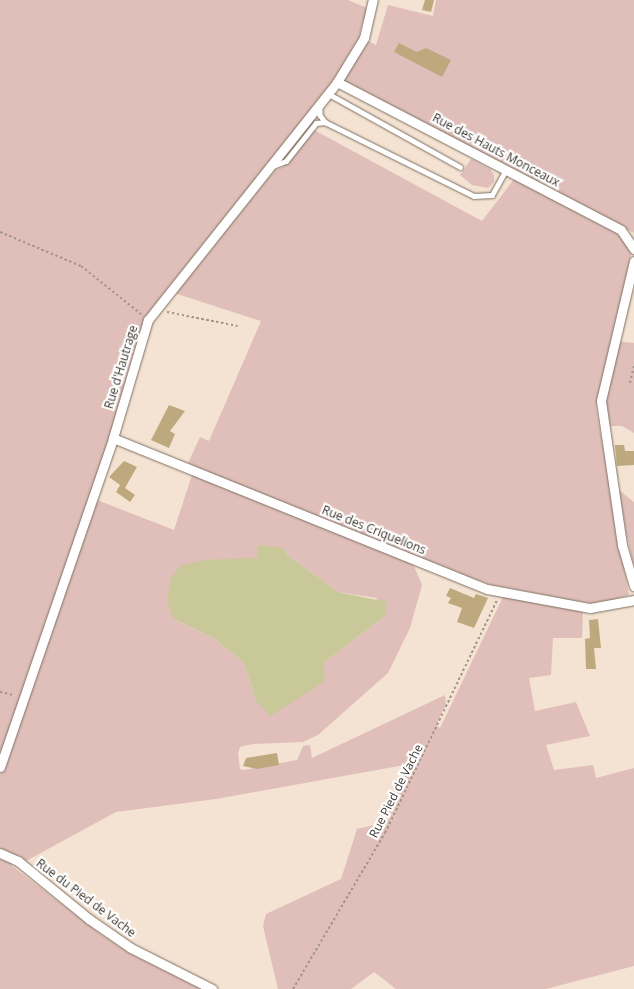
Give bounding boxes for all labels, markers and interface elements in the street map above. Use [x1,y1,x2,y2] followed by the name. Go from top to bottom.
[430,110,562,190] street label: Rue des Hauts Monceaux
[101,324,141,410] street label: Rue d'Hautrage
[320,503,428,557] street label: Rue des Criquelions
[366,742,426,840] street label: Rue Pied de Vache
[33,856,139,940] street label: Rue du Pied de Vache

